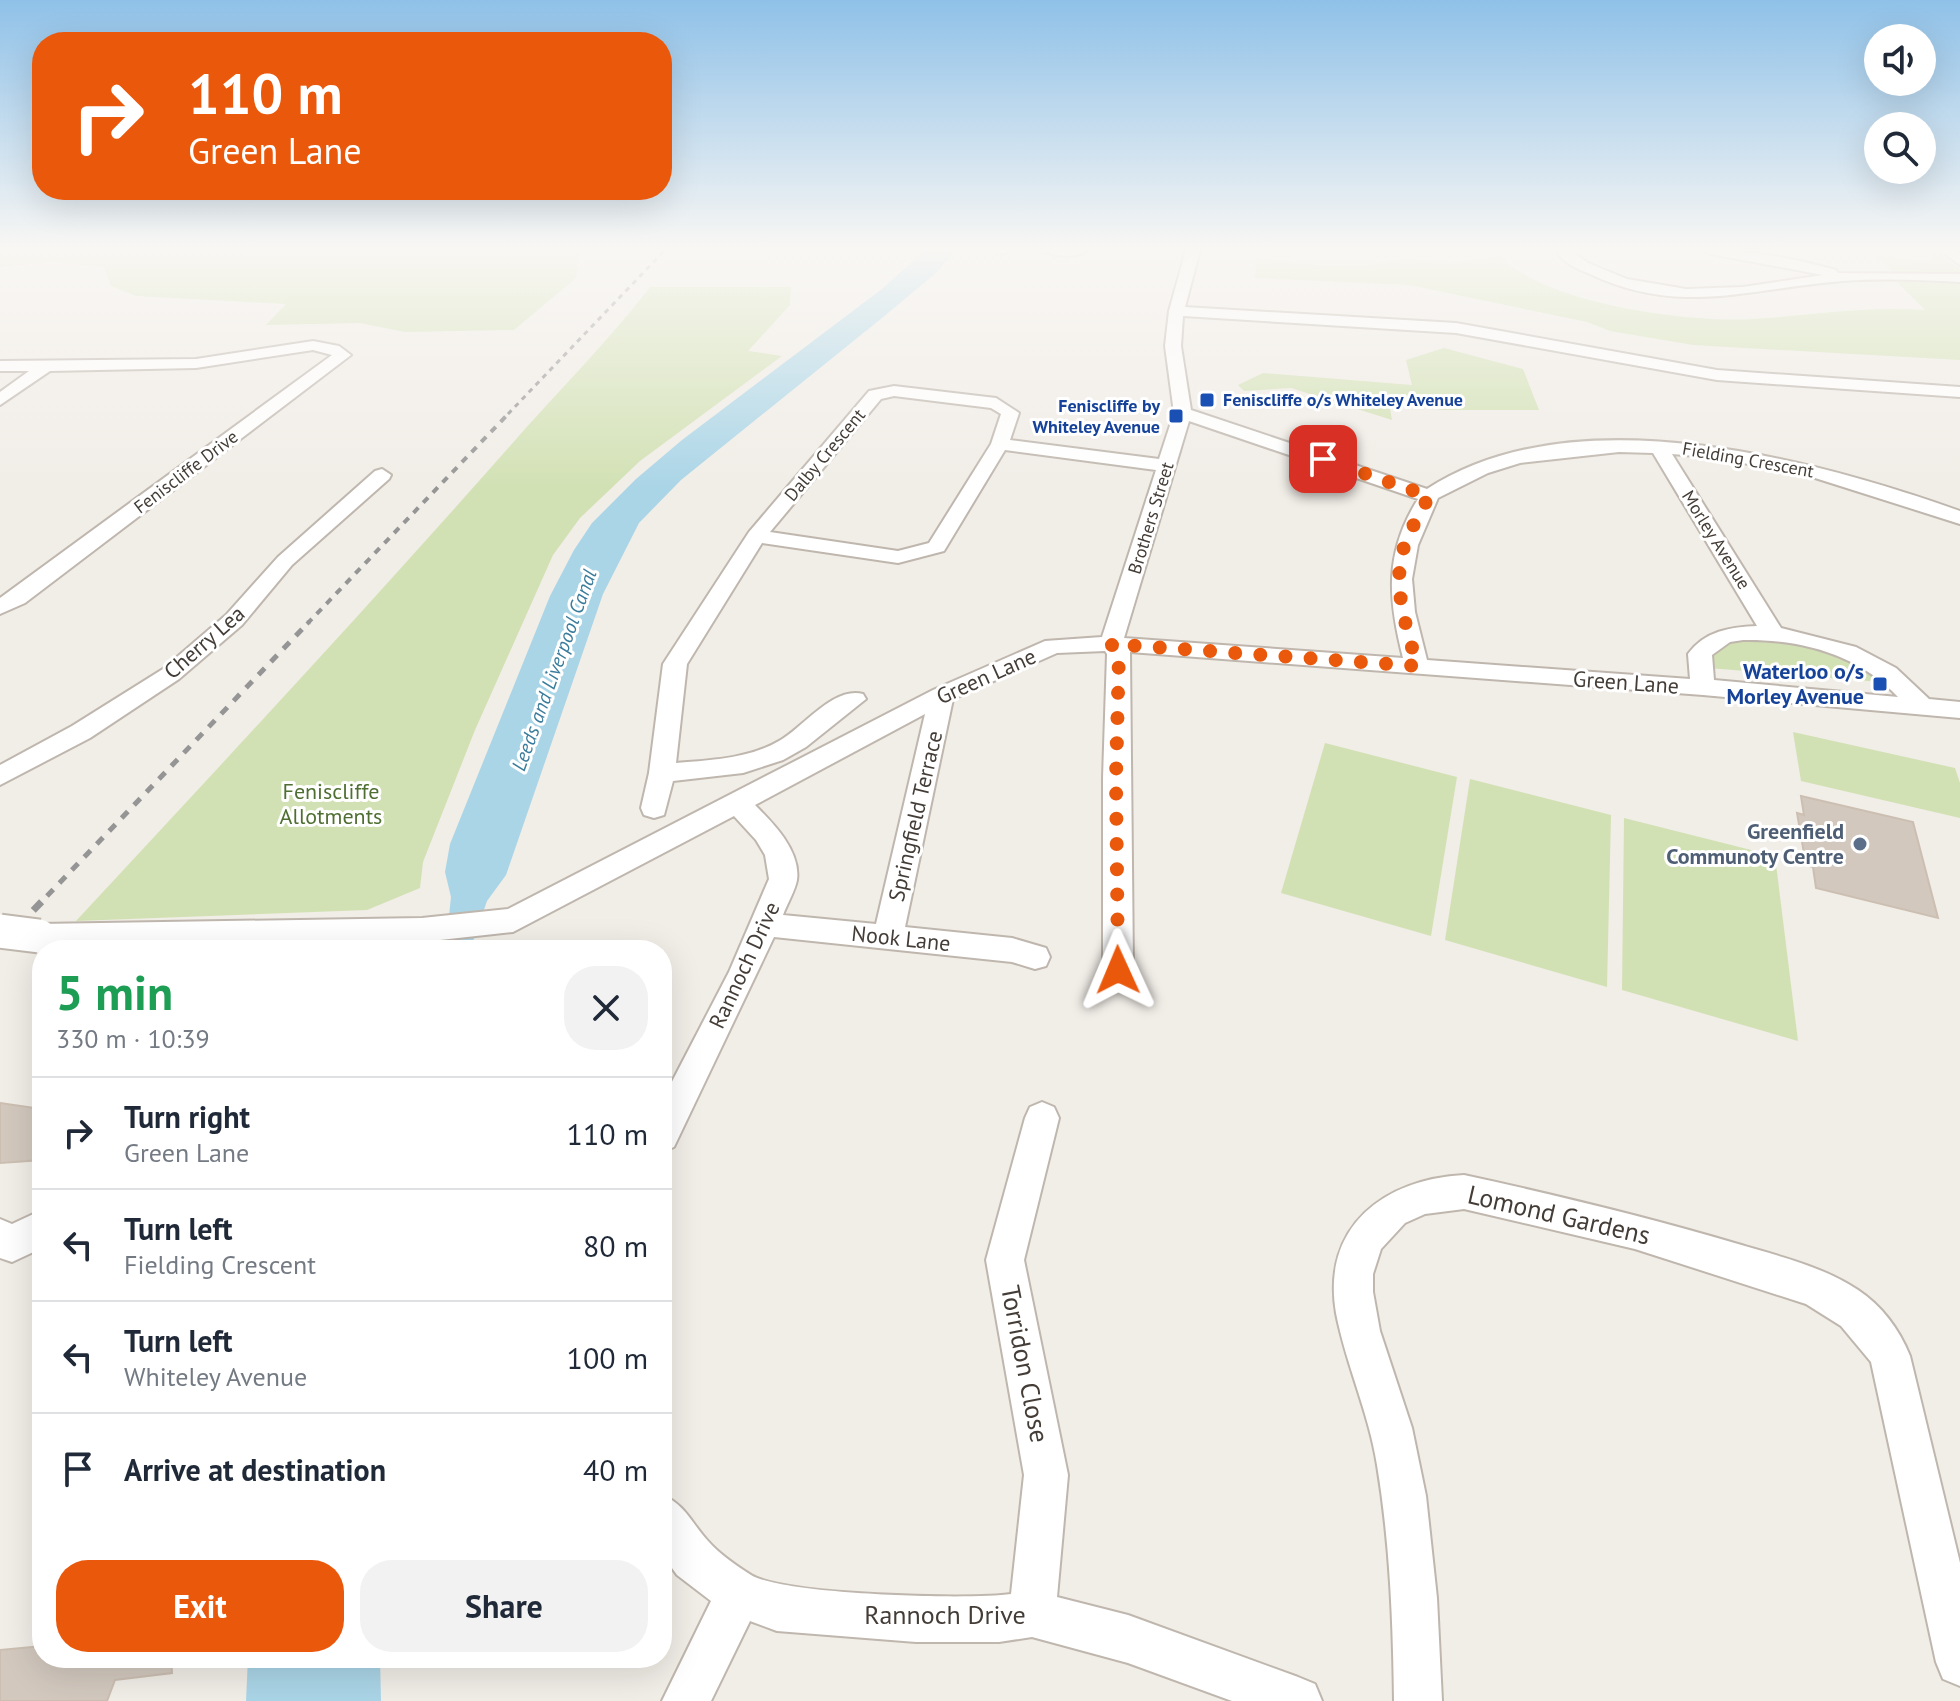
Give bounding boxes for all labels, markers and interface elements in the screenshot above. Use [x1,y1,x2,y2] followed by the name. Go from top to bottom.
[1864,24,1936,184] map controls
[1864,24,1936,96] button: sound
[188,57,343,129] text: 110 m
[56,64,160,168] icon: right
[1864,112,1936,184] button: search
[188,127,361,174] text: Green Lane
[1223,388,1463,411] place label: Feniscliffe o/s Whiteley Avenue
[1198,391,1216,409] marker: Feniscliffe o/s Whiteley Avenue
[1032,394,1160,438] place label: Feniscliffe by Whiteley Avenue
[779,404,870,506] street label: Dalby Crescent
[1167,407,1185,425] marker: Feniscliffe by Whiteley Avenue
[129,425,242,518] street label: Feniscliffe Drive
[1289,425,1357,493] pin
[1301,437,1345,481] icon: arrive
[1681,437,1816,482] street label: Fielding Crescent
[1123,459,1178,577] street label: Brothers Street
[1677,486,1756,593] street label: Morley Avenue
[505,565,603,774] water label: Leeds and Liverpool Canal
[158,599,250,685] street label: Cherry Lea
[932,642,1040,710] street label: Green Lane
[1726,657,1864,710] place label: Waterloo o/s Morley Avenue
[1572,664,1680,700] street label: Green Lane
[1871,675,1889,693] marker: Waterloo o/s Morley Avenue
[882,728,948,904] street label: Springfield Terrace
[280,777,382,830] park label: Feniscliffe Allotments
[1666,817,1844,870] place label: Greenfield Communoty Centre
[1851,835,1869,853] marker: Greenfield Communoty Centre
[702,897,786,1033] street label: Rannoch Drive
[850,919,952,957] street label: Nook Lane
[1076,928,1160,1012] position arrow
[56,961,173,1023] text: 5 min
[564,966,648,1050] button: close
[56,1022,210,1055] text: 330 m · 10:39
[124,1097,250,1136] text: Turn right
[56,1111,100,1155] icon: right
[567,1114,648,1153] text: 110 m
[124,1136,249,1169] text: Green Lane
[1465,1178,1653,1252] street label: Lomond Gardens
[124,1209,232,1248] text: Turn left
[56,1223,100,1267] icon: left
[583,1226,648,1265] text: 80 m
[124,1248,316,1281] text: Fielding Crescent
[994,1283,1057,1445] street label: Torridon Close
[124,1321,232,1360] text: Turn left
[56,1335,100,1379] icon: left
[567,1338,648,1377] text: 100 m
[124,1360,307,1393] text: Whiteley Avenue
[56,1447,100,1491] icon: arrive
[124,1450,386,1489] text: Arrive at destination
[583,1450,648,1489] text: 40 m
[56,1560,344,1652] button: Exit
[360,1560,648,1652] button: Share
[864,1598,1026,1631] street label: Rannoch Drive

